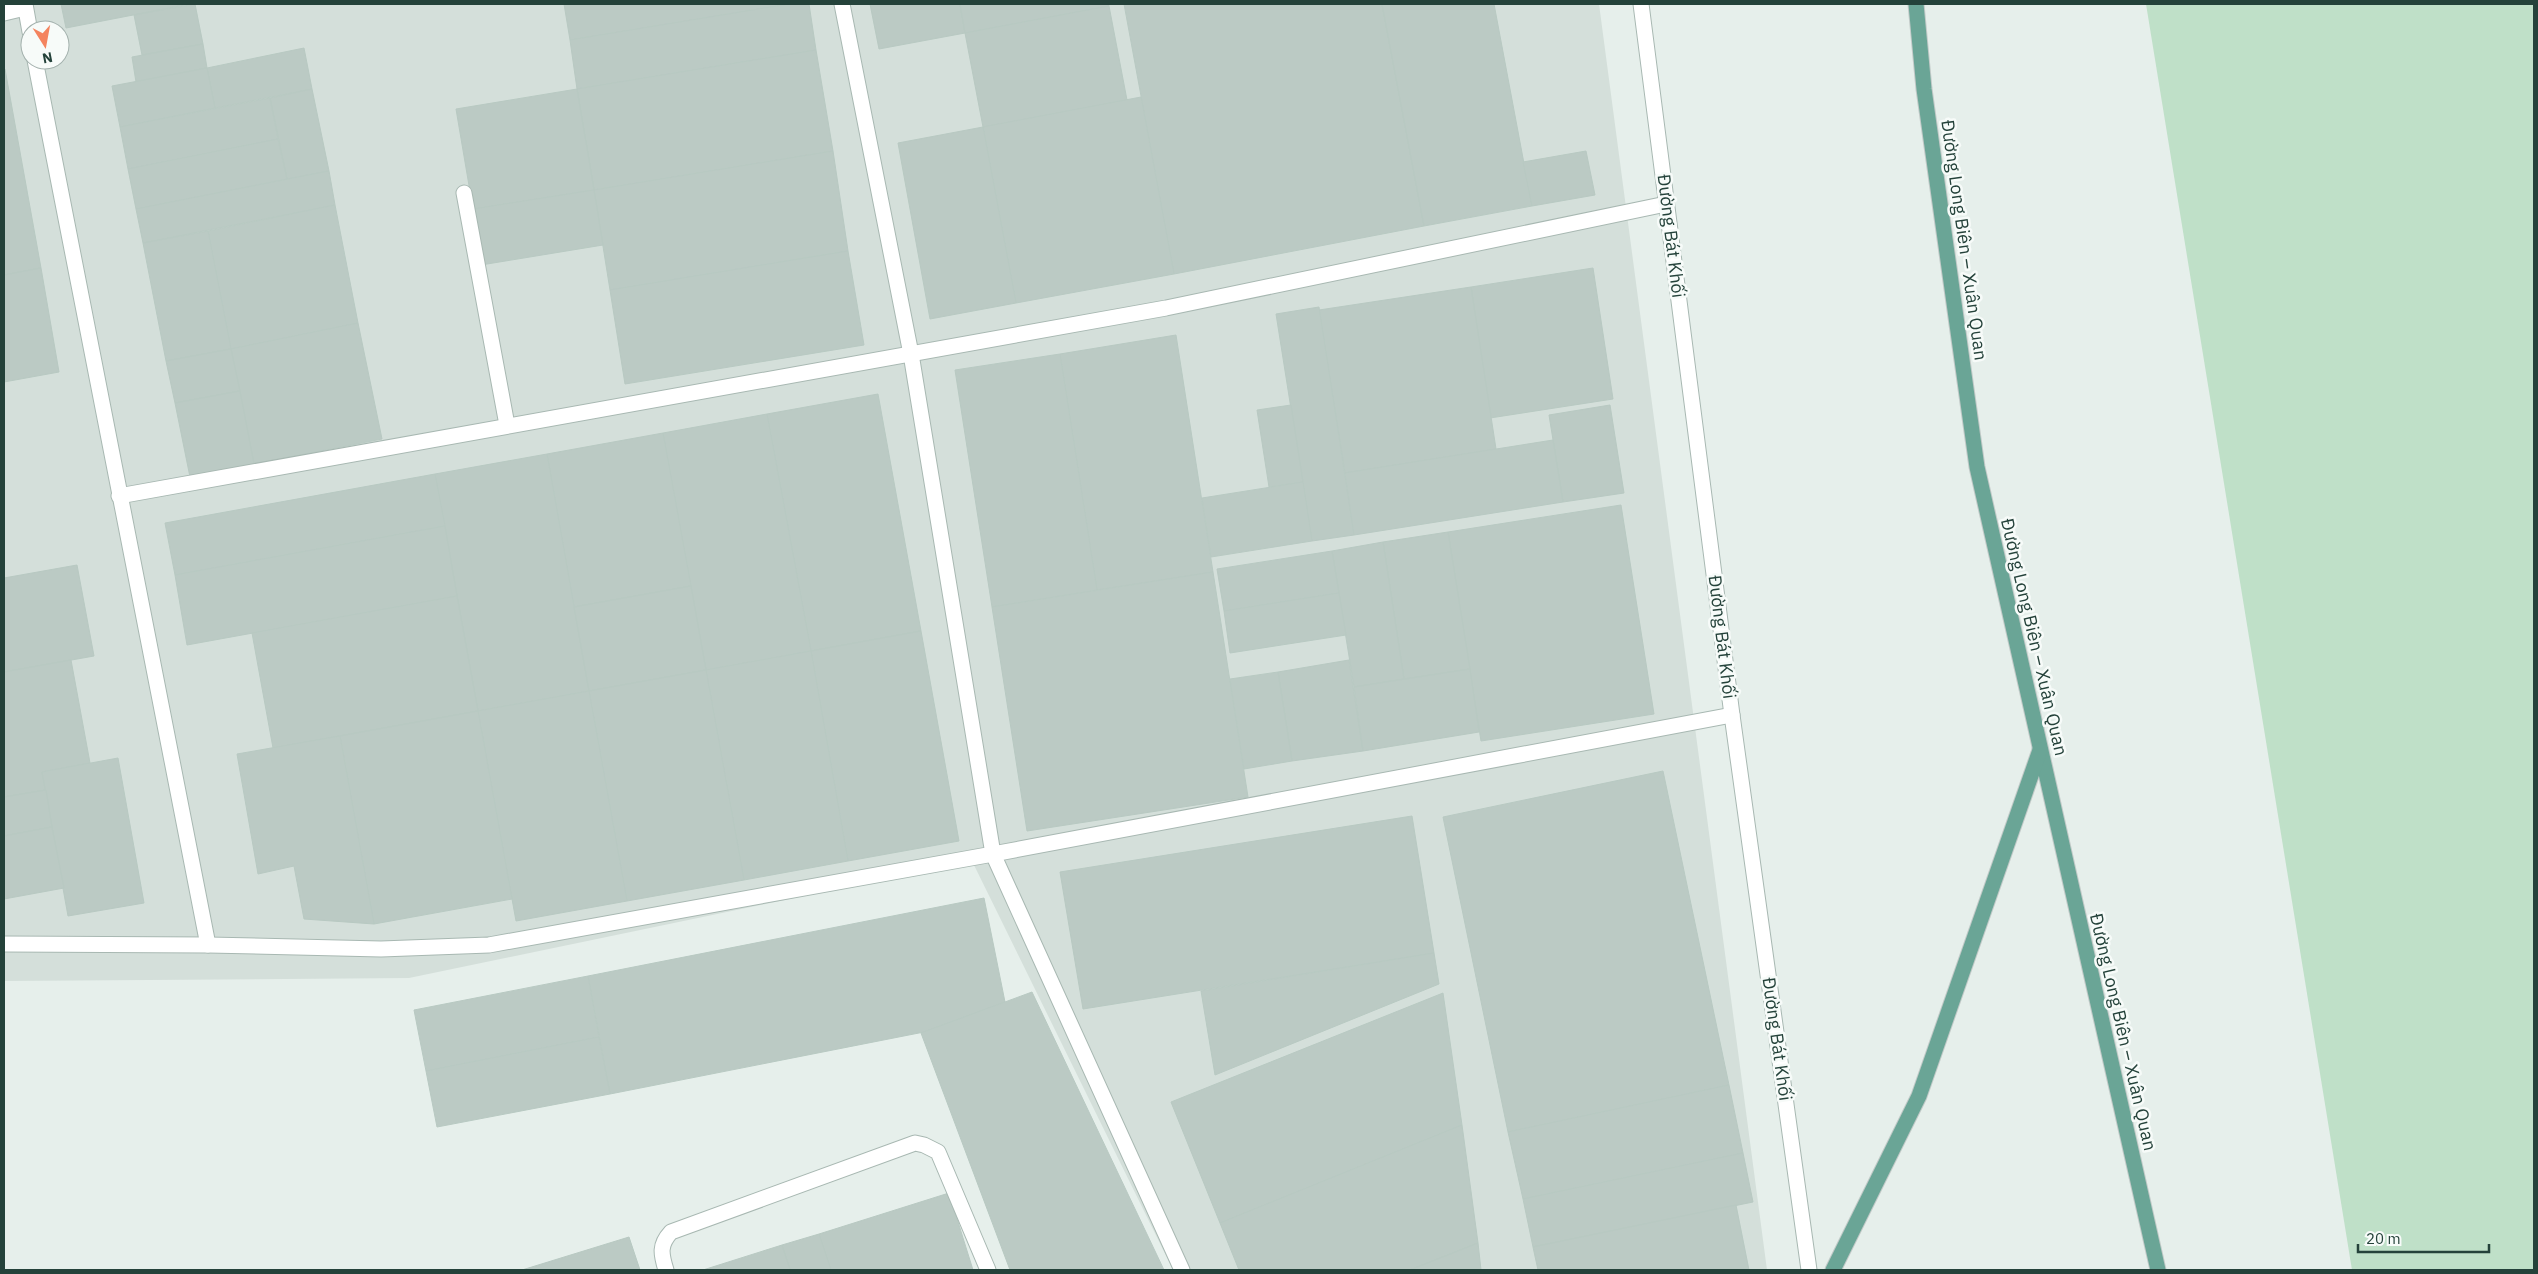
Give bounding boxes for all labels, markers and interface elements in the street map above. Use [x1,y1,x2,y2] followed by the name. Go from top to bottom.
[20,20,70,70] north arrow
[41,48,54,68] text: N
[1936,118,1993,362] street label: Đường Long Biên – Xuân Quan
[1652,173,1691,299] street label: Đường Bát Khối
[1996,516,2073,758] street label: Đường Long Biên – Xuân Quan
[1703,574,1742,700] street label: Đường Bát Khối
[2085,911,2162,1153] street label: Đường Long Biên – Xuân Quan
[1757,976,1798,1102] street label: Đường Bát Khối
[2358,1222,2489,1254] scale bar
[2366,1229,2401,1248] text: 20 m

